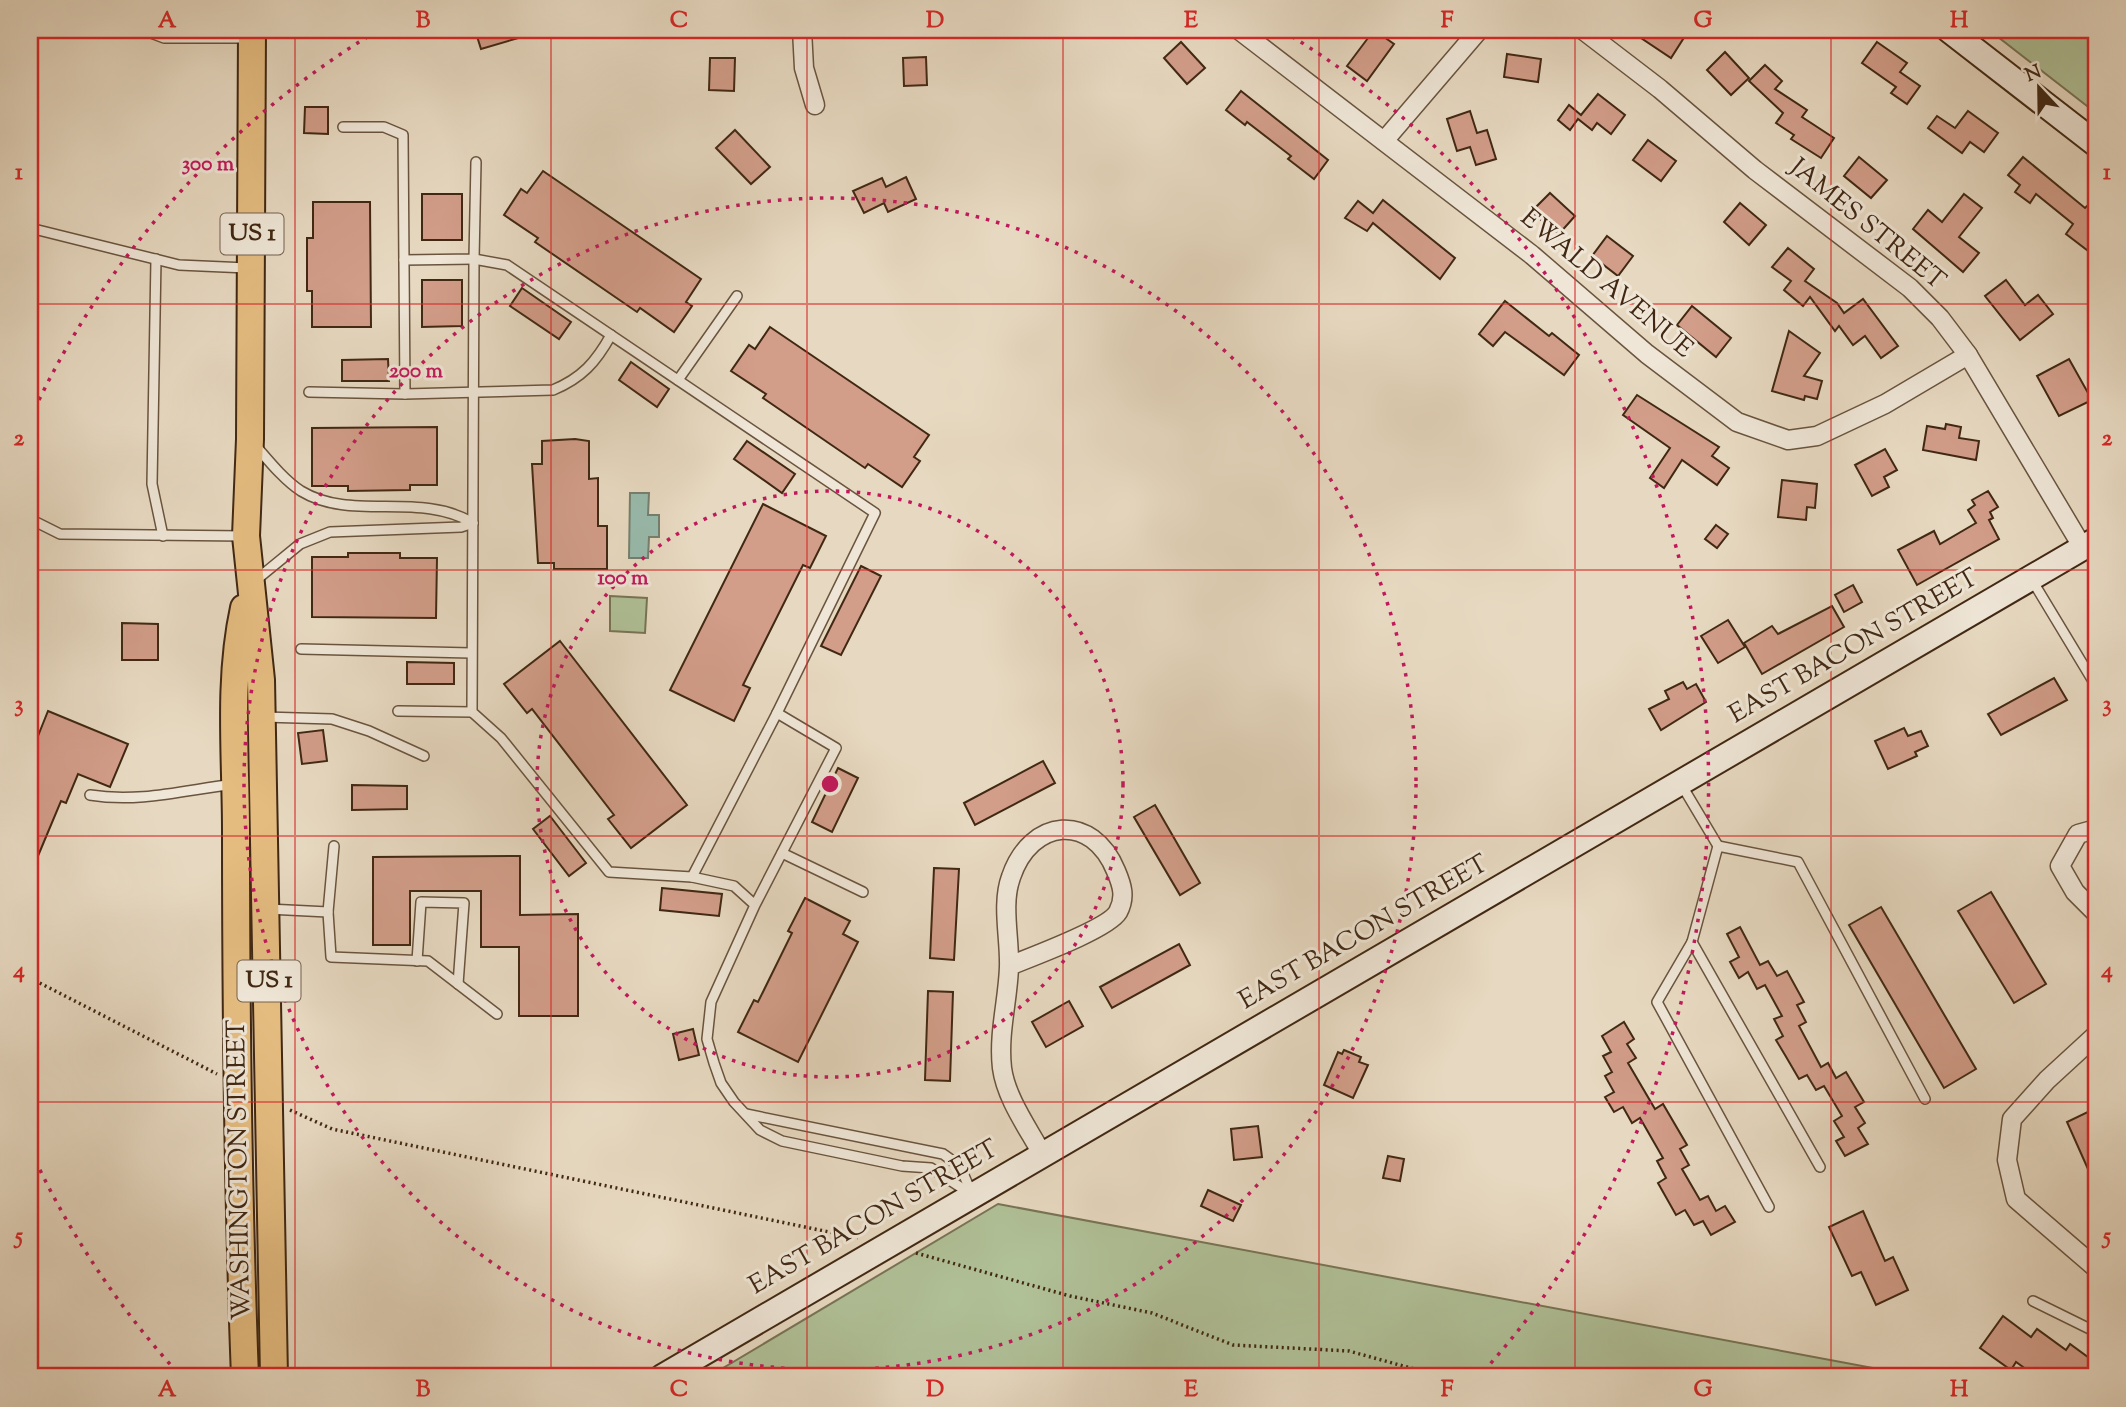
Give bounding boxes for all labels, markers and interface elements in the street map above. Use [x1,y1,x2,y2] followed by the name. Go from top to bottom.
[158,5,177,38] text: A
[416,5,431,38] text: B
[670,5,688,38] text: C
[926,5,944,38] text: D
[1184,5,1198,38] text: E
[1441,5,1454,38] text: F
[1694,5,1713,38] text: G
[1950,5,1969,38] text: H
[2004,52,2074,122] north arrow
[2021,59,2046,90] text: N
[1779,149,1953,300] street label: JAMES STREET
[182,150,235,180] text: 300 m
[15,157,23,190] text: 1
[2103,157,2111,190] text: 1
[1512,201,1701,368] street label: EWALD AVENUE
[220,214,284,255] road number: US 1
[389,357,444,387] text: 200 m
[14,423,25,456] text: 2
[2102,423,2113,456] text: 2
[1722,560,1986,734] street label: EAST BACON STREET
[598,564,649,594] text: 100 m
[14,689,24,722] text: 3
[2102,689,2112,722] text: 3
[818,772,842,796] centre of rings
[1232,846,1496,1020] street label: EAST BACON STREET
[12,955,25,988] text: 4
[2100,955,2113,988] text: 4
[238,960,300,1001] road number: US 1
[219,1019,261,1321] street label: WASHINGTON STREET
[742,1131,1006,1305] street label: EAST BACON STREET
[13,1221,23,1254] text: 5
[2101,1221,2111,1254] text: 5
[158,1374,177,1407] text: A
[416,1374,431,1407] text: B
[670,1374,688,1407] text: C
[926,1374,944,1407] text: D
[1184,1374,1198,1407] text: E
[1441,1374,1454,1407] text: F
[1694,1374,1713,1407] text: G
[1950,1374,1969,1407] text: H

